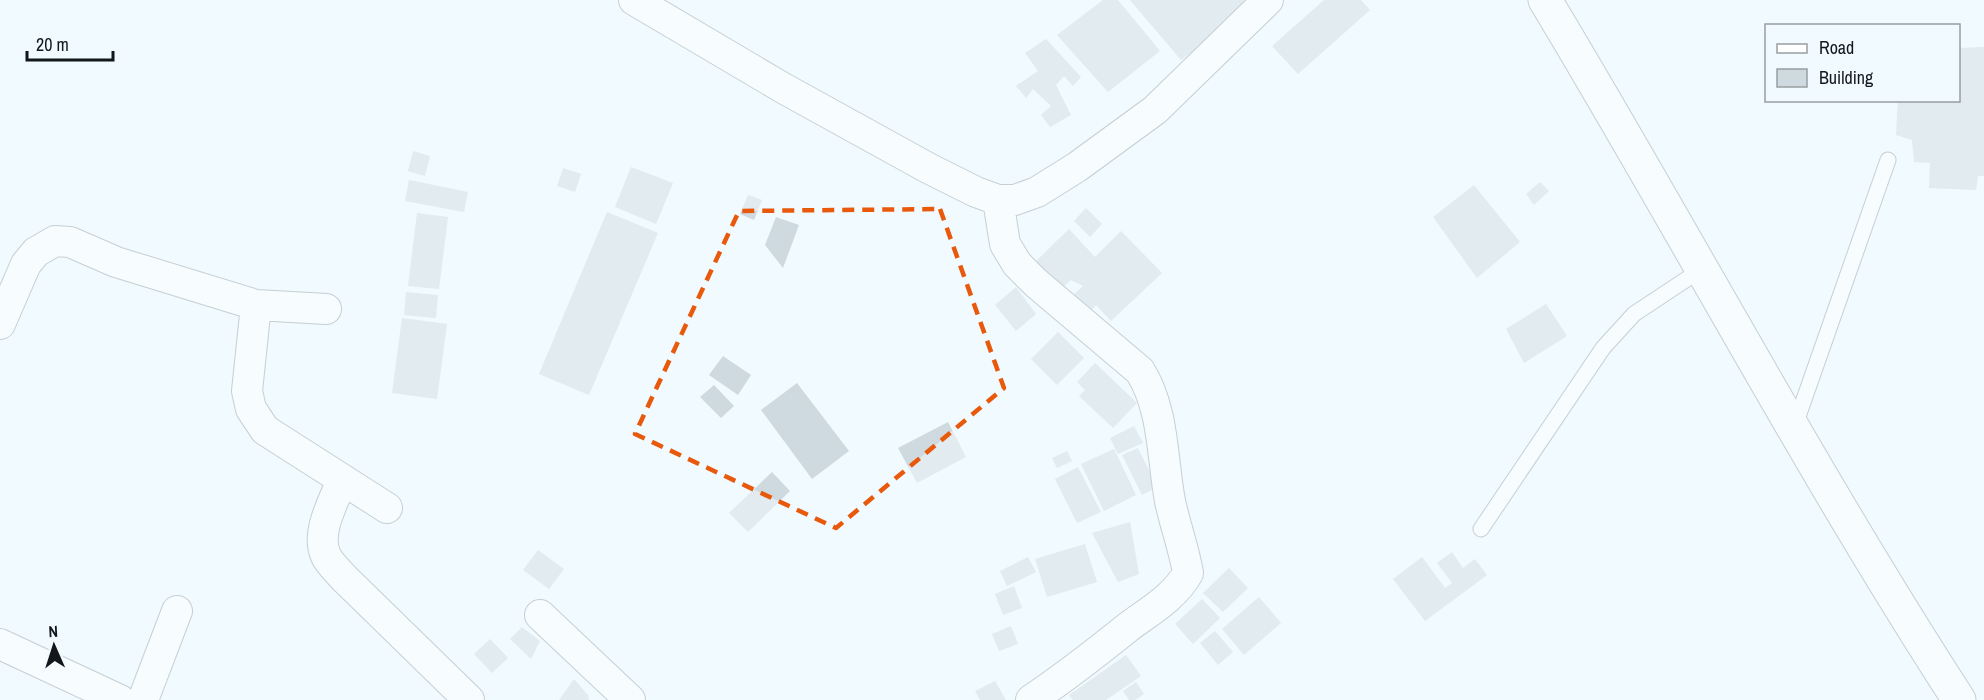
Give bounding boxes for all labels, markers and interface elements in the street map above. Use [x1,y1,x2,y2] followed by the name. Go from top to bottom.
[27,24,112,62] scale bar
[1765,24,1960,102] legend
[36,32,69,57] text: 20 m
[1819,35,1854,60] text: Road
[1819,65,1874,90] text: Building
[24,616,84,676] north arrow
[48,620,59,642] text: N

